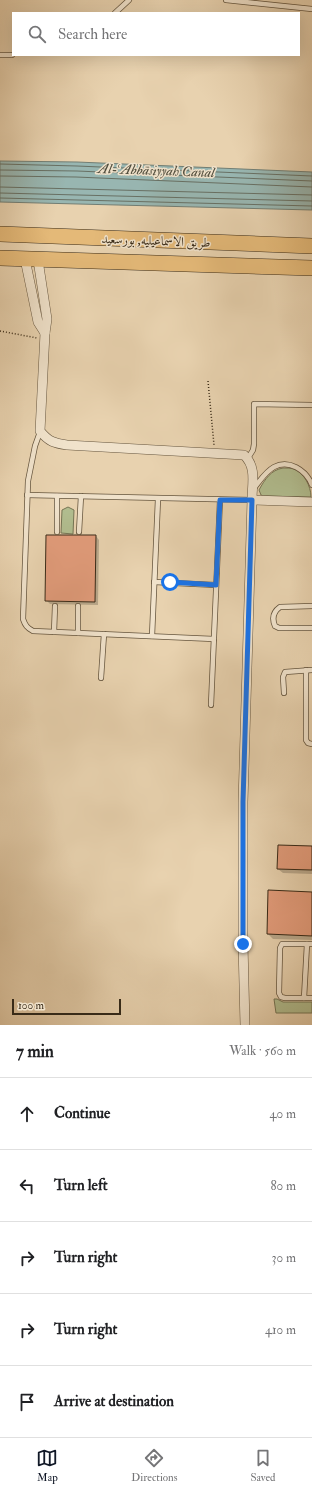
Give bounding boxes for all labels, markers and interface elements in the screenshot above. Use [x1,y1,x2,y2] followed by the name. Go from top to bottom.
[12,12,300,56] search box
[26,23,48,45] icon: search
[58,25,127,44] text: Search here
[95,160,216,181] water label: Al-ʿAbbāsiyyah Canal
[101,231,211,251] street label: طريق الاسماعيليه, بورسعيد
[161,573,179,591] route start
[234,935,252,953] route end
[12,997,121,1016] scale bar
[18,999,44,1012] text: 100 m
[16,1041,54,1062] text: 7 min
[229,1043,296,1059] text: Walk · 560 m
[16,1103,38,1125] icon: ahead
[54,1104,110,1123] text: Continue
[270,1106,296,1122] text: 40 m
[16,1175,38,1197] icon: left
[54,1176,108,1195] text: Turn left
[270,1178,296,1194] text: 80 m
[16,1247,38,1269] icon: right
[54,1248,117,1267] text: Turn right
[272,1250,296,1266] text: 30 m
[16,1319,38,1341] icon: right
[54,1320,117,1339] text: Turn right
[265,1322,296,1338] text: 410 m
[16,1391,38,1413] icon: arrive
[54,1392,174,1411] text: Arrive at destination
[36,1447,58,1484] tab: Map
[131,1447,178,1484] tab: Directions
[250,1447,276,1484] tab: Saved

